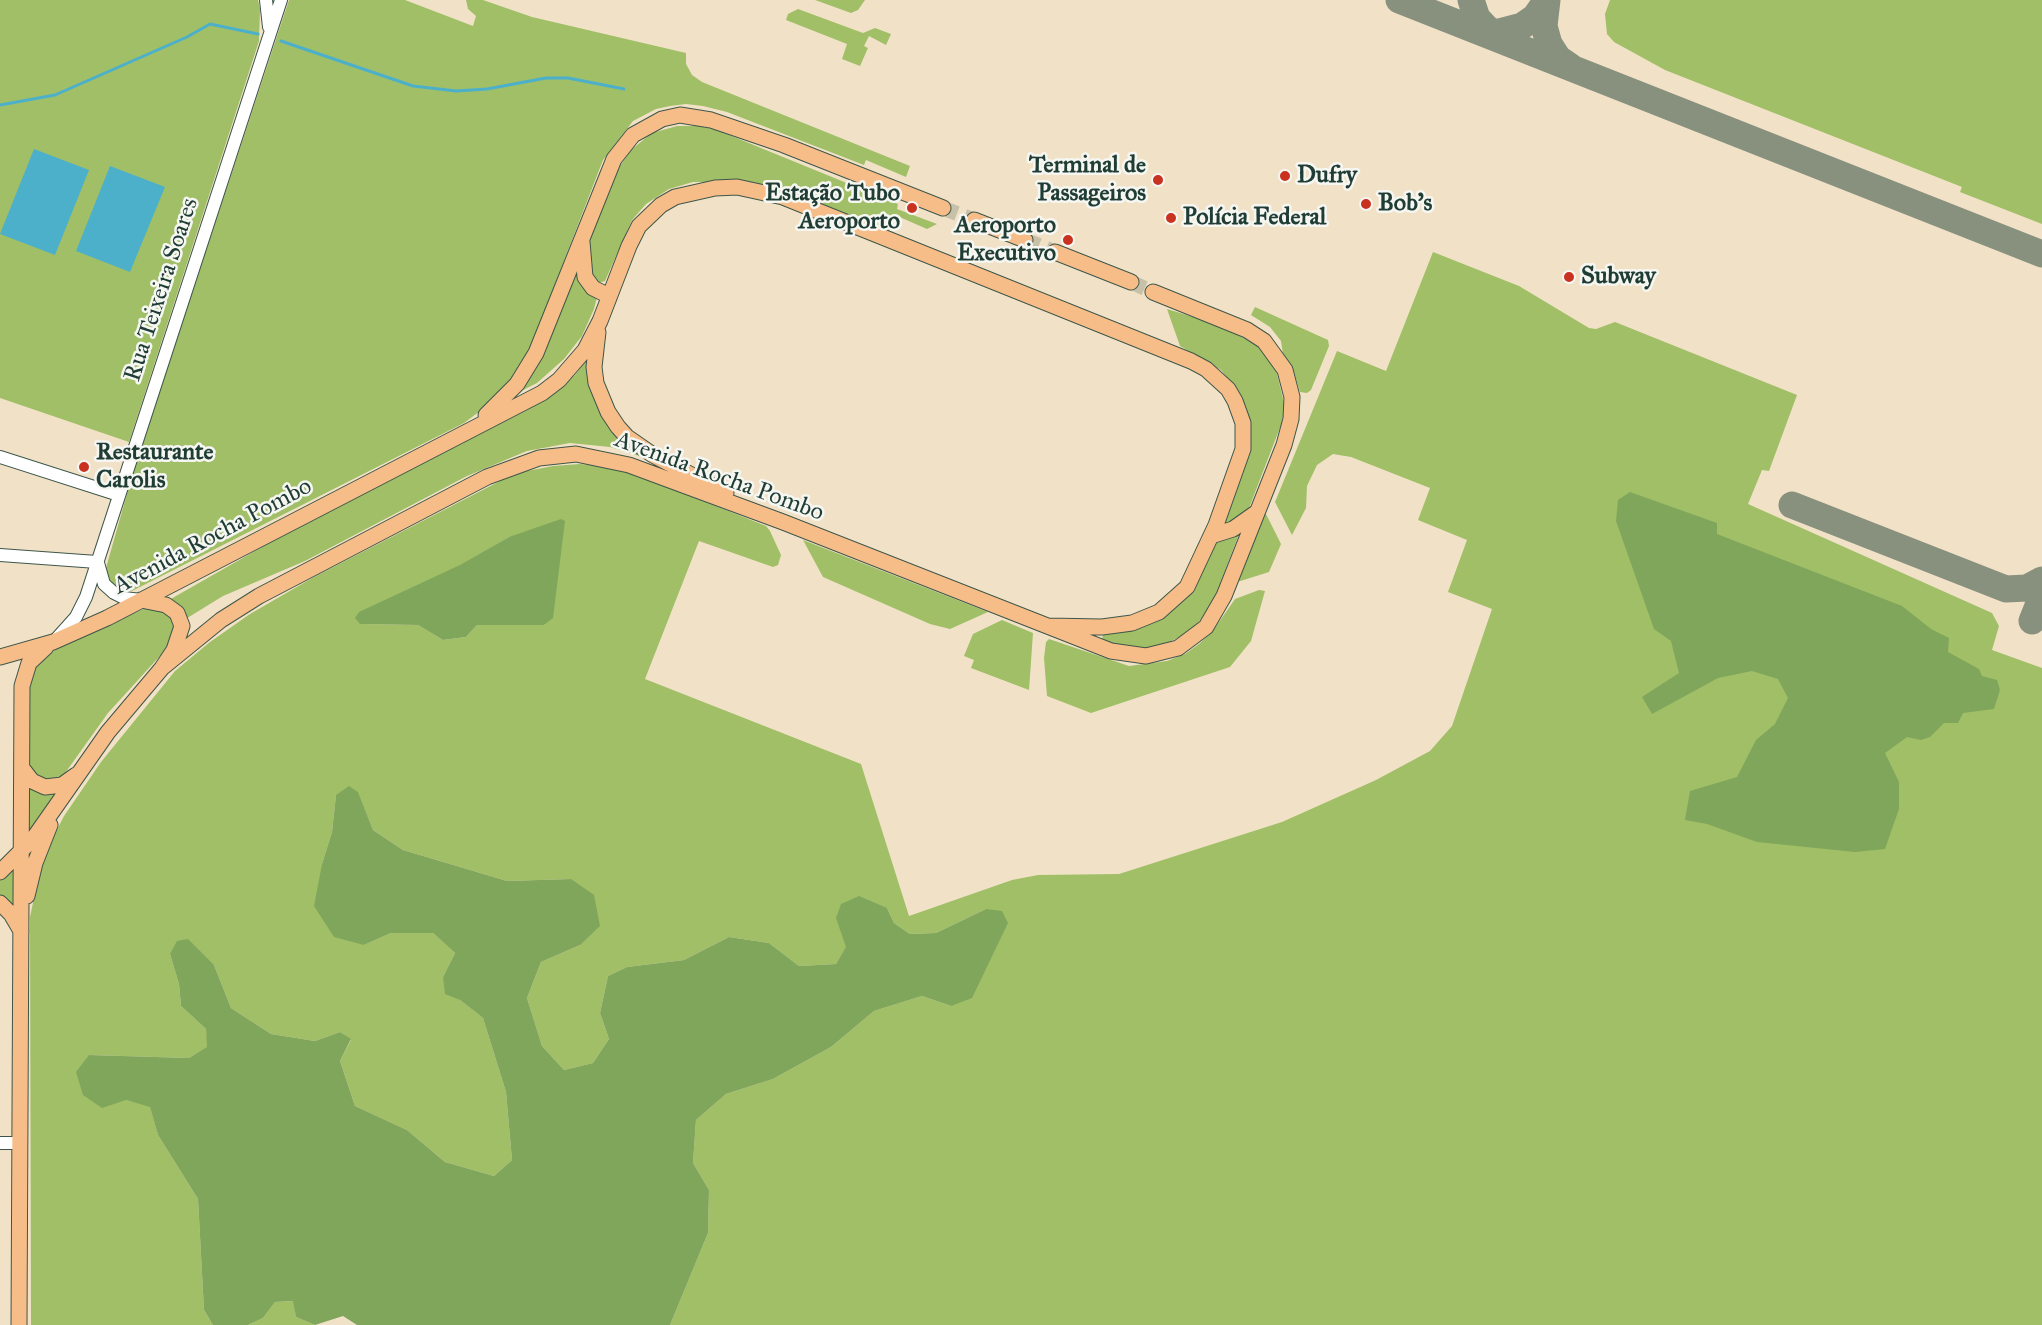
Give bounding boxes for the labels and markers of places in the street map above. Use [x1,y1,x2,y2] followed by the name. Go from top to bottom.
[1029,152,1146,208] place label: Terminal de Passageiros
[1297,162,1357,190] place label: Dufry
[1278,169,1292,183] marker: Dufry
[1151,173,1165,187] marker: Terminal de Passageiros
[765,180,900,236] place label: Estação Tubo Aeroporto
[1378,190,1432,218] place label: Bob's
[1359,197,1373,211] marker: Bob's
[905,201,919,215] marker: Estação Tubo Aeroporto
[1183,204,1326,232] place label: Polícia Federal
[1164,211,1178,225] marker: Polícia Federal
[955,212,1056,268] place label: Aeroporto Executivo
[1061,233,1075,247] marker: Aeroporto Executivo
[1581,263,1656,291] place label: Subway
[1562,270,1576,284] marker: Subway
[96,439,213,495] place label: Restaurante Carolis
[77,460,91,474] marker: Restaurante Carolis

